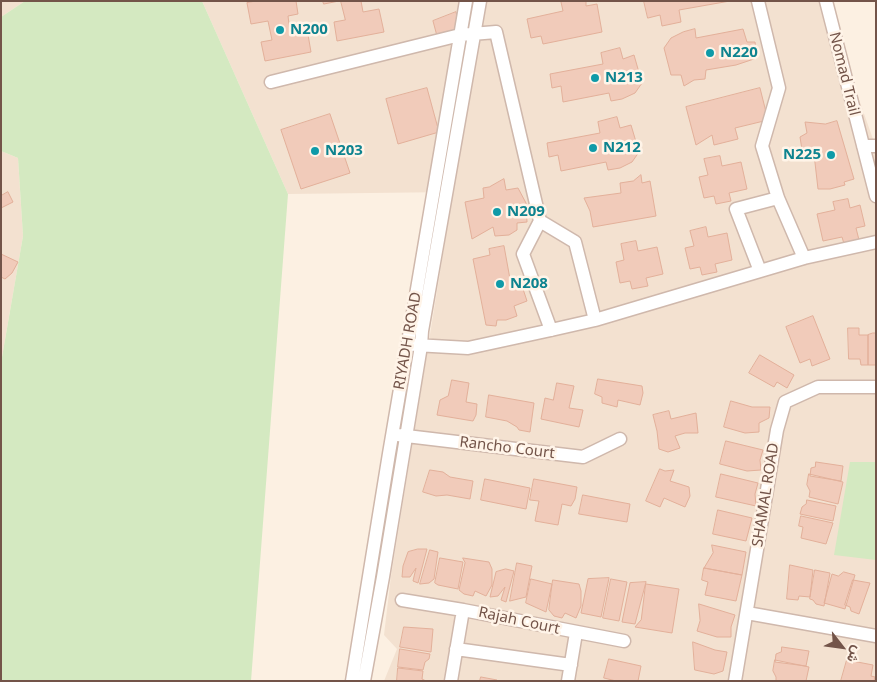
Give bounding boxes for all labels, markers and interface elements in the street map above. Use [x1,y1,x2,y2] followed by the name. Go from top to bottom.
[290,21,328,39] place label: N200
[274,24,286,36] marker: N200
[825,30,863,118] street label: Nomad Trail
[720,44,758,62] place label: N220
[704,47,716,59] marker: N220
[605,69,643,87] place label: N213
[589,72,601,84] marker: N213
[603,139,641,157] place label: N212
[325,142,363,160] place label: N203
[587,142,599,154] marker: N212
[309,145,321,157] marker: N203
[783,146,821,164] place label: N225
[825,149,837,161] marker: N225
[507,203,545,221] place label: N209
[491,206,503,218] marker: N209
[510,275,548,293] place label: N208
[494,278,506,290] marker: N208
[391,291,425,391] street label: RIYADH ROAD
[458,433,556,463] street label: Rancho Court
[749,442,783,548] street label: SHAMAL ROAD
[477,604,561,638] street label: Rajah Court
[817,622,867,672] north arrow
[843,643,868,667] text: ش

